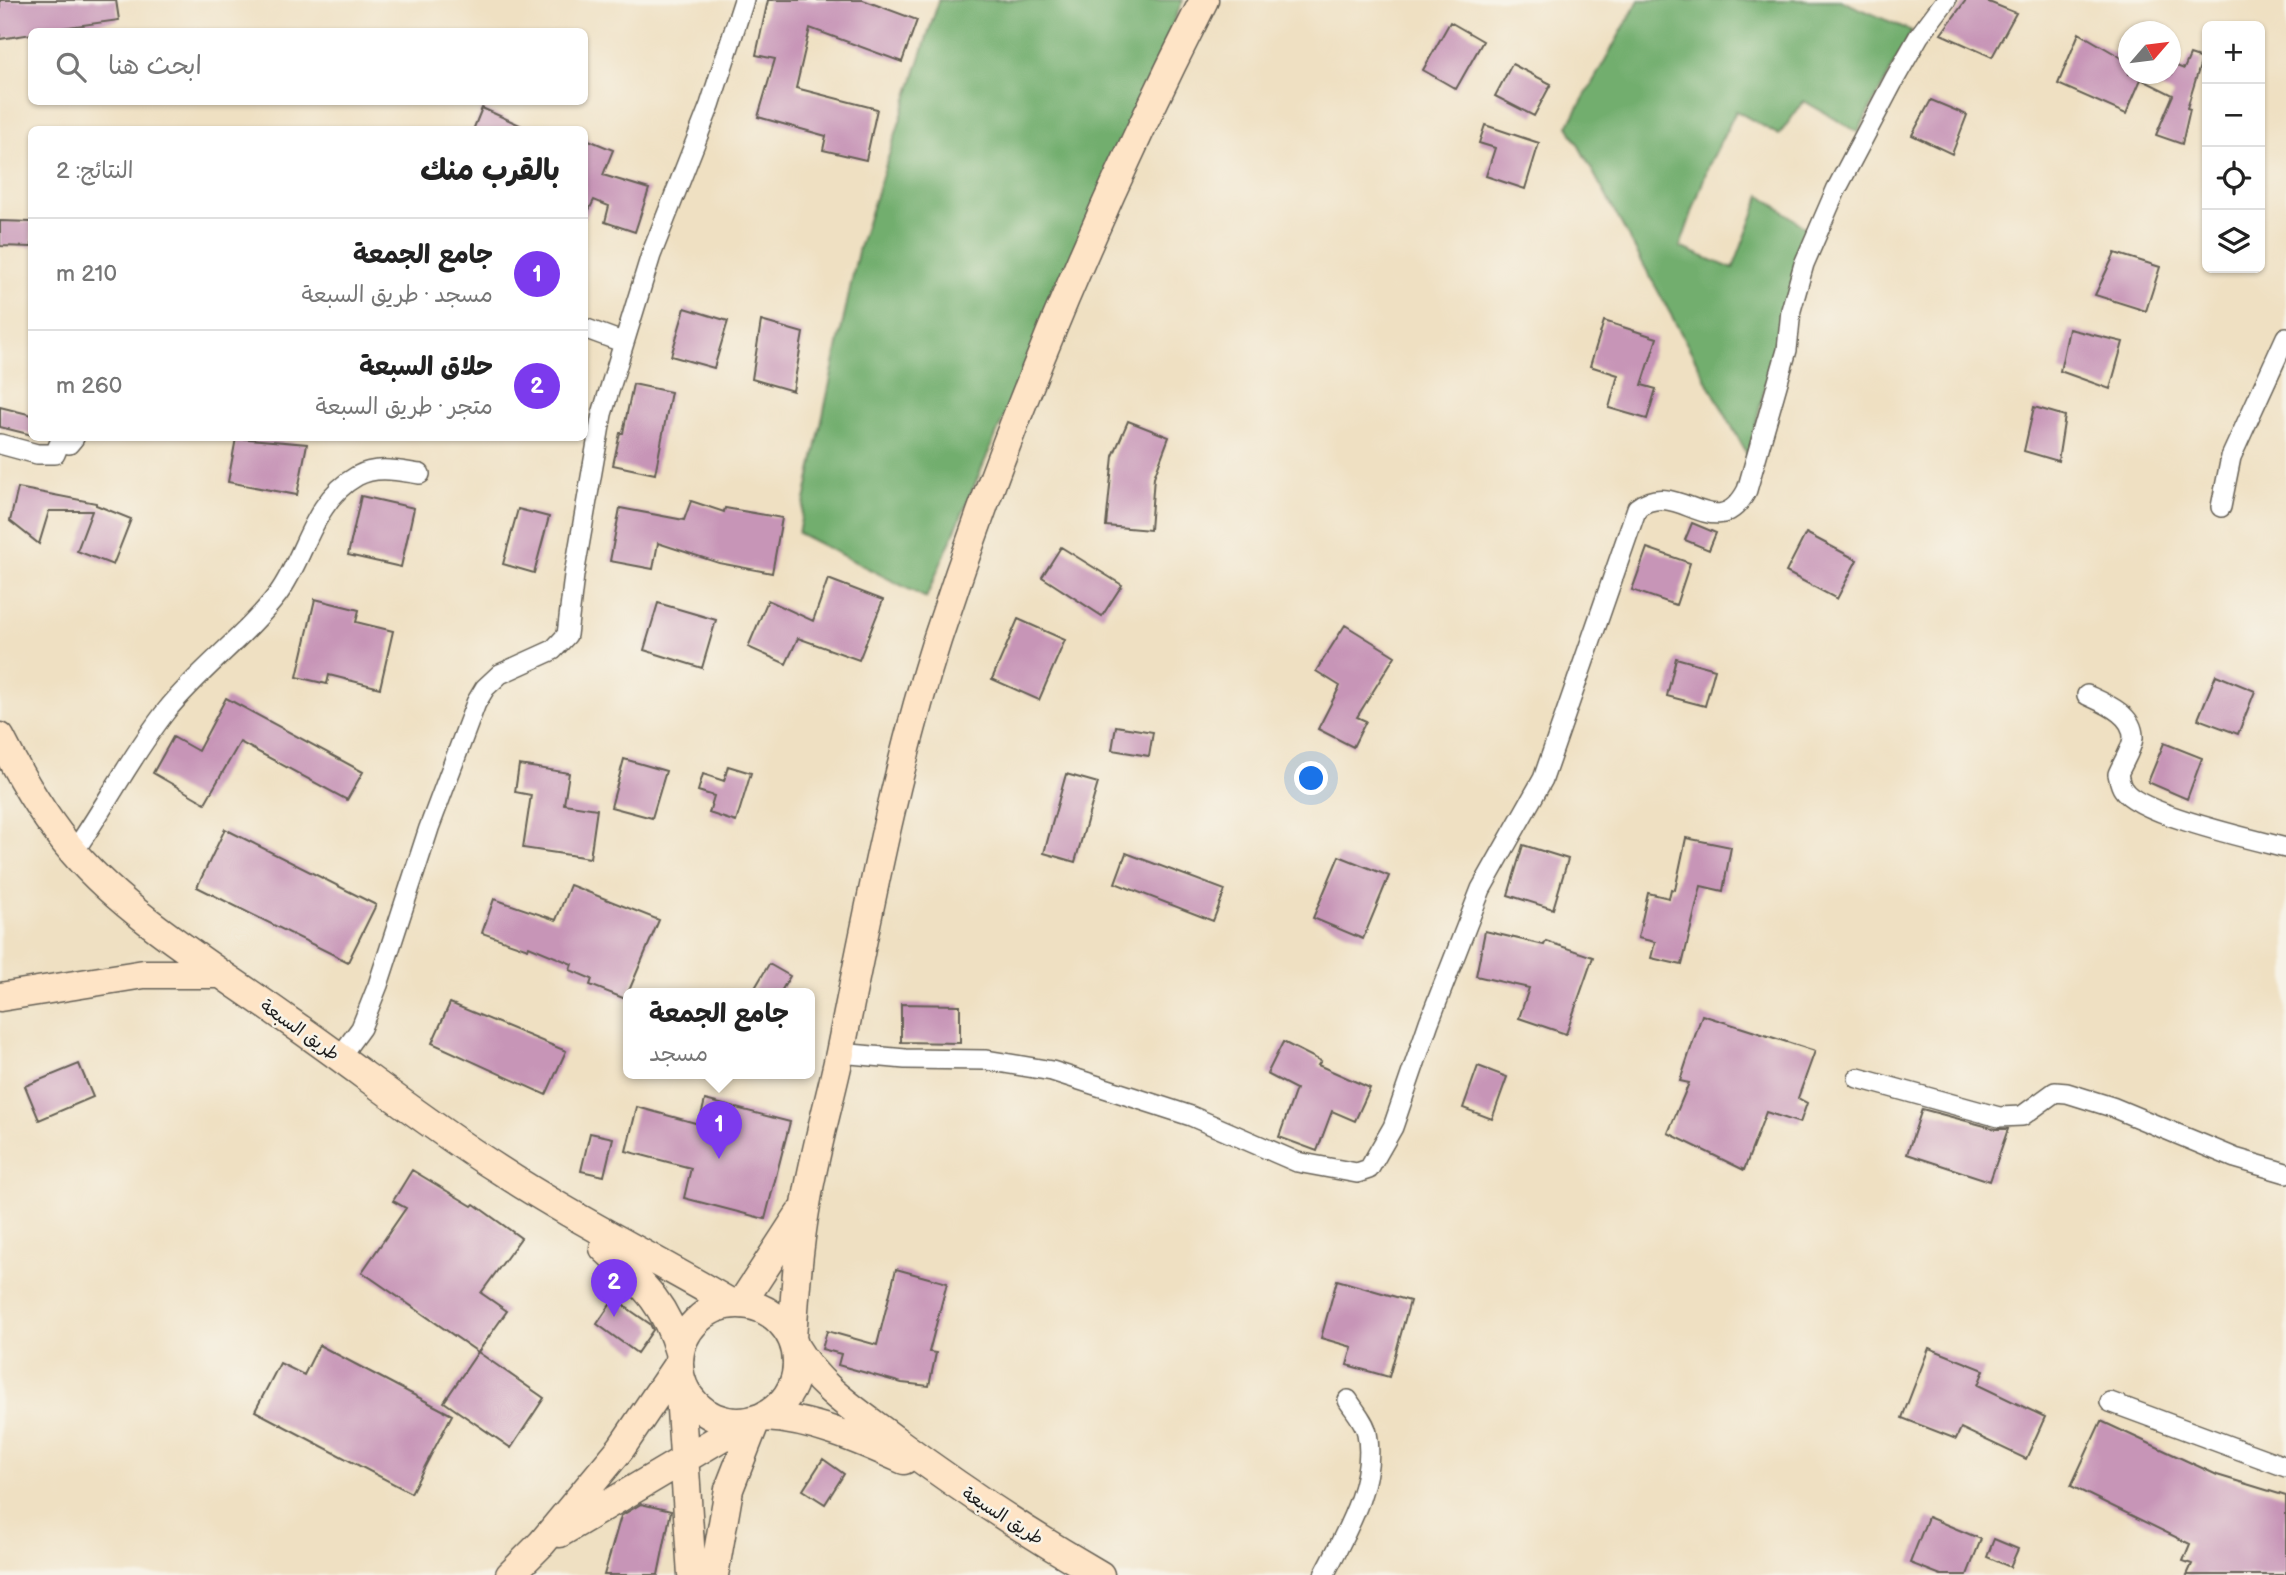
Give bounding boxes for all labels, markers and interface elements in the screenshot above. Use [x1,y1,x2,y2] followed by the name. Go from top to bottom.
[2118,21,2181,84] north arrow
[2202,21,2265,273] map controls
[2202,21,2265,84] button: +
[28,28,588,105] search box
[52,48,90,86] icon: search
[108,51,202,82] text: ابحث هنا
[2202,84,2265,147] button: −
[2202,147,2265,210] button: locate
[420,153,560,189] text: بالقرب منك
[56,157,134,185] text: النتائج: 2
[2202,210,2265,273] button: layers
[353,240,493,271] text: جامع الجمعة
[56,260,117,288] text: 210 m
[532,260,542,288] text: 1
[302,281,493,309] text: مسجد · طريق السبعة
[359,352,493,383] text: حلاق السبعة
[56,372,122,400] text: 260 m
[530,372,544,400] text: 2
[316,393,493,421] text: متجر · طريق السبعة
[1294,761,1328,795] your location
[623,988,815,1079] popup
[256,995,343,1065] street label: طريق السبعة
[649,999,789,1030] text: جامع الجمعة
[649,1040,708,1068] text: مسجد
[696,1101,742,1159] pin: 1
[591,1259,637,1317] pin: 2
[958,1483,1047,1550] street label: طريق السبعة

